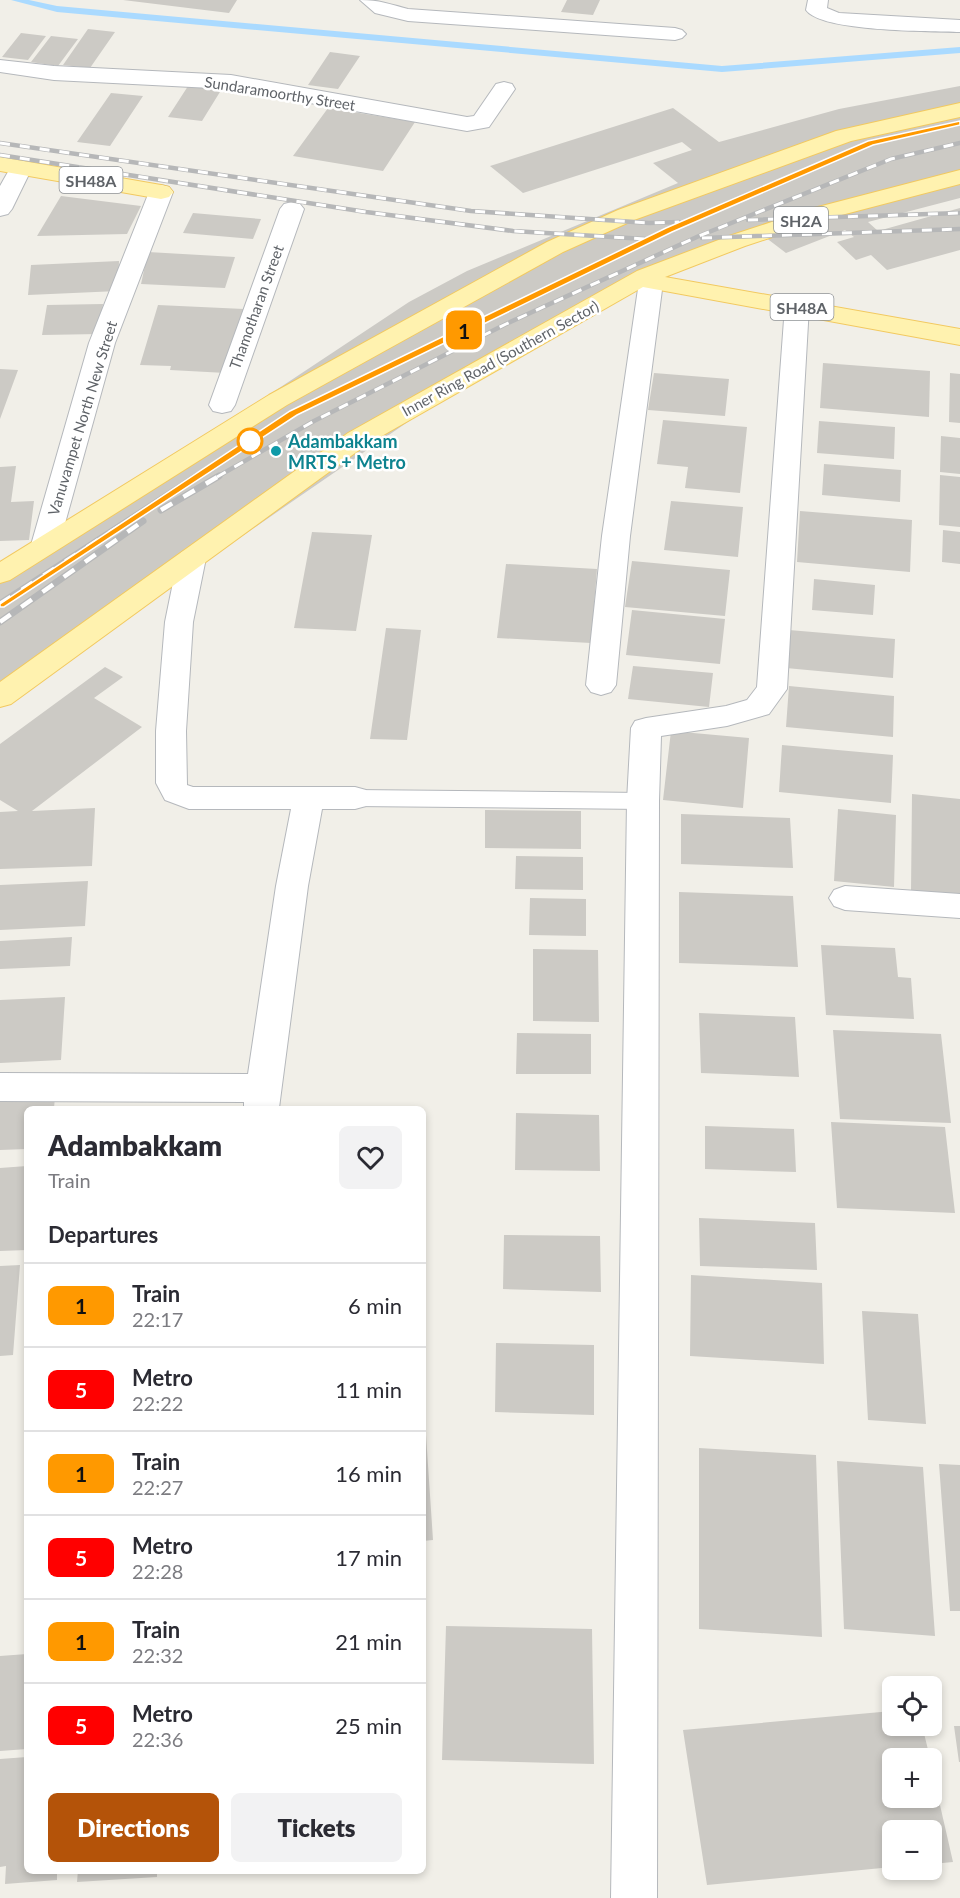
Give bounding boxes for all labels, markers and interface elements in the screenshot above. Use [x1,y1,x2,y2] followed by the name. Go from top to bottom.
[203,72,357,114] street label: Sundaramoorthy Street
[60,167,122,193] road number: SH48A
[774,207,828,233] road number: SH2A
[225,242,287,372] street label: Thamotharan Street
[770,294,834,320] road number: SH48A
[398,296,602,420] street label: Inner Ring Road (Southern Sector)
[444,310,484,350] line badge: 1
[44,318,120,518] street label: Vanuvampet North New Street
[458,318,470,343] text: 1
[237,428,263,454] unlabelled marker
[287,430,406,473] place label: Adambakkam MRTS + Metro
[269,444,283,458] marker: Adambakkam MRTS + Metro
[339,1126,402,1189] button: heart
[48,1128,222,1162] text: Adambakkam
[48,1168,91,1192] text: Train
[48,1221,158,1248] text: Departures
[132,1280,180,1307] text: Train
[348,1292,402,1319] text: 6 min
[75,1293,87,1318] text: 1
[132,1307,183,1331] text: 22:17
[132,1364,193,1391] text: Metro
[335,1376,402,1403] text: 11 min
[75,1377,87,1402] text: 5
[132,1391,183,1415] text: 22:22
[132,1448,180,1475] text: Train
[335,1460,402,1487] text: 16 min
[75,1461,87,1486] text: 1
[132,1475,183,1499] text: 22:27
[132,1532,193,1559] text: Metro
[335,1544,402,1571] text: 17 min
[75,1545,87,1570] text: 5
[132,1559,183,1583] text: 22:28
[132,1616,180,1643] text: Train
[335,1628,402,1655] text: 21 min
[75,1629,87,1654] text: 1
[132,1643,183,1667] text: 22:32
[882,1676,942,1880] map controls
[882,1676,942,1736] button: locate
[132,1700,193,1727] text: Metro
[335,1712,402,1739] text: 25 min
[75,1713,87,1738] text: 5
[132,1727,183,1751] text: 22:36
[882,1748,942,1808] button: +
[48,1793,219,1862] button: Directions
[231,1793,402,1862] button: Tickets
[882,1820,942,1880] button: −

